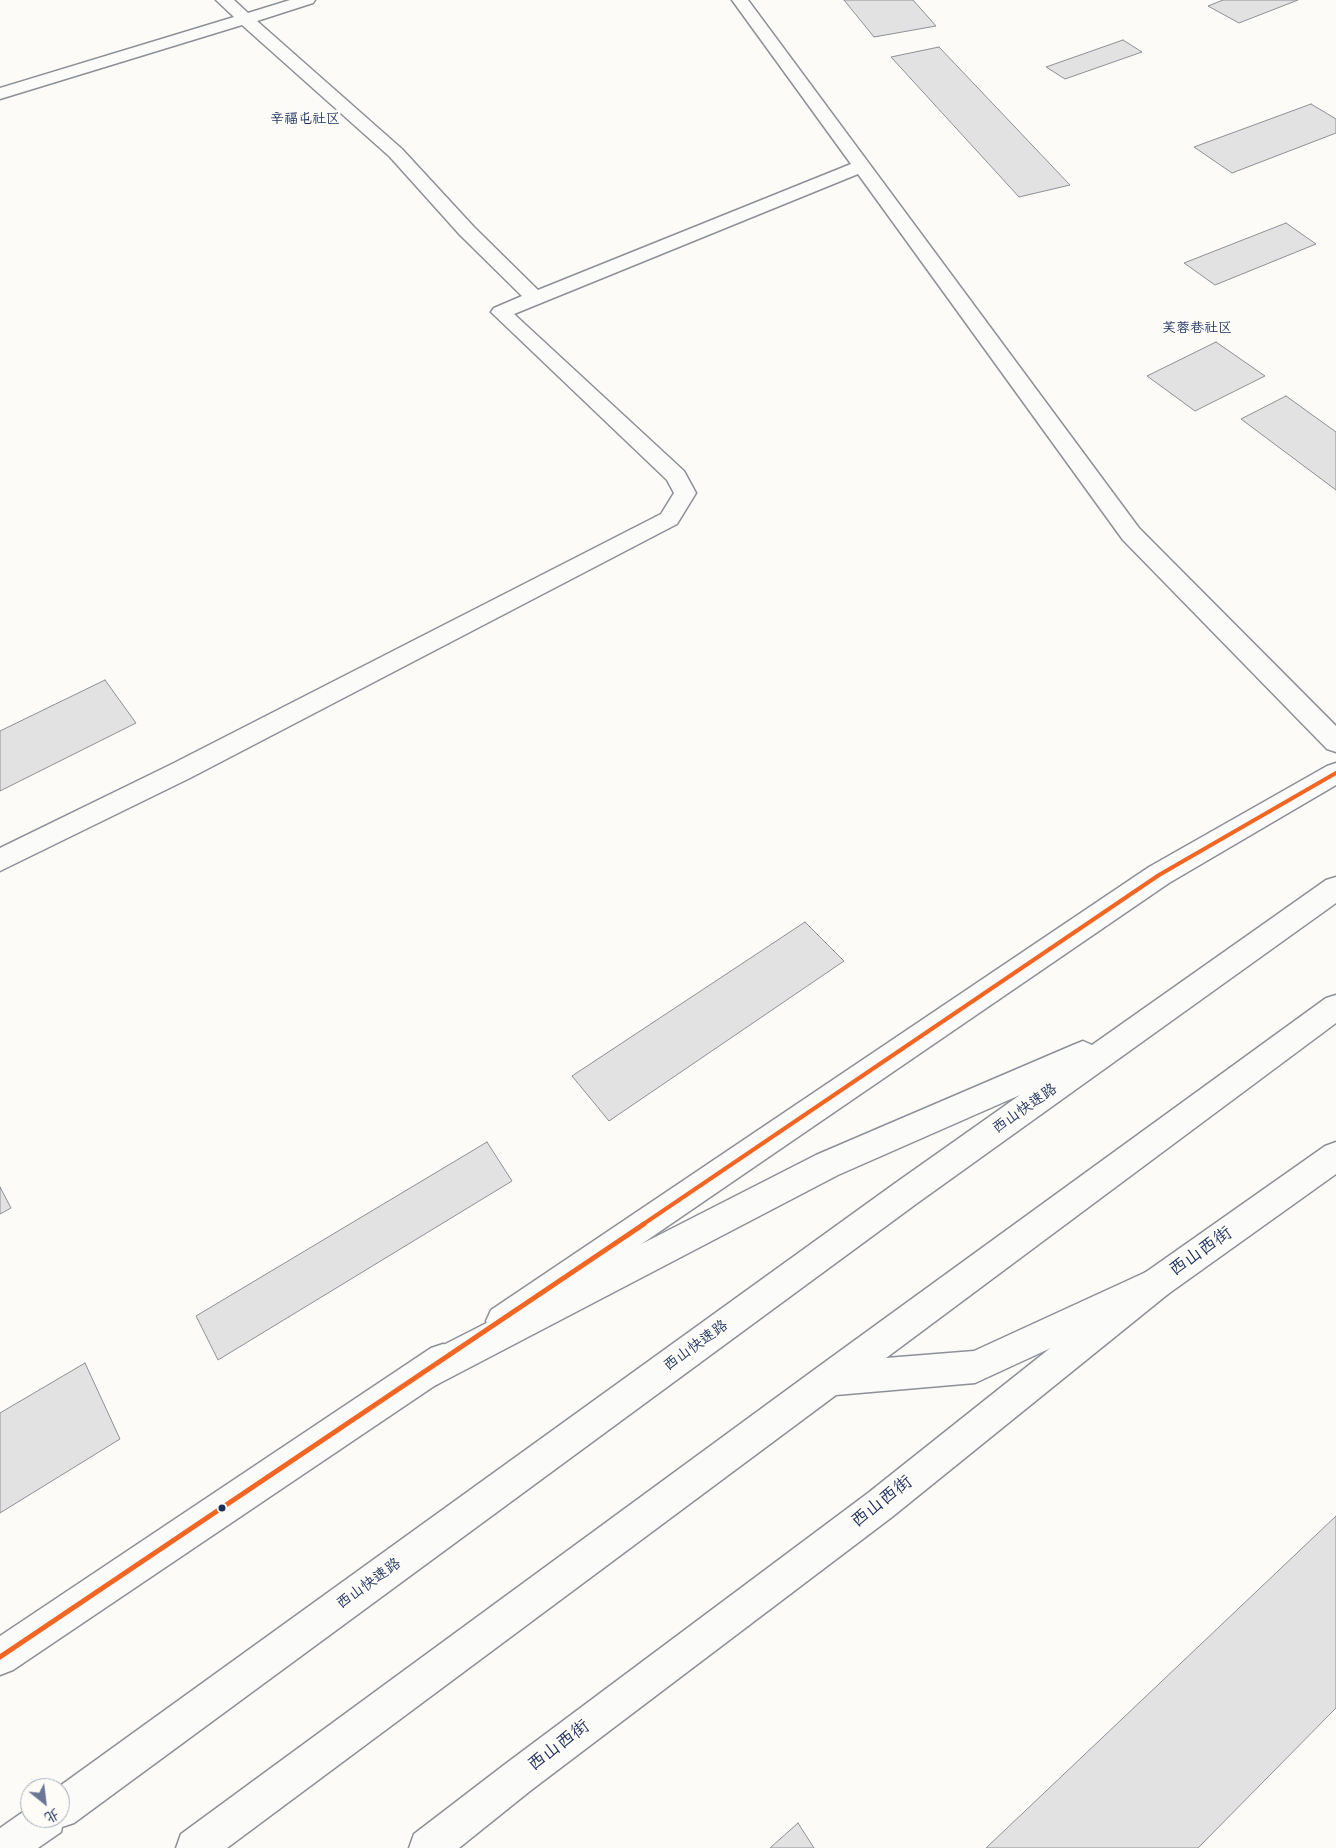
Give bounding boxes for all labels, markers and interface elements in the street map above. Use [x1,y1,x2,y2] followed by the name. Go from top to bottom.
[270,111,340,127] district label: 辛福屯社区
[1162,320,1232,336] district label: 芙蓉巷社区
[989,1080,1061,1138] street label: 西山快速路
[1165,1223,1237,1281] street label: 西山西街
[660,1317,732,1375] street label: 西山快速路
[847,1471,917,1533] street label: 西山西街
[217,1503,227,1513] unlabelled marker
[333,1555,405,1613] street label: 西山快速路
[524,1716,594,1776] street label: 西山西街
[20,1778,70,1828] north arrow
[42,1805,62,1827] text: 北

